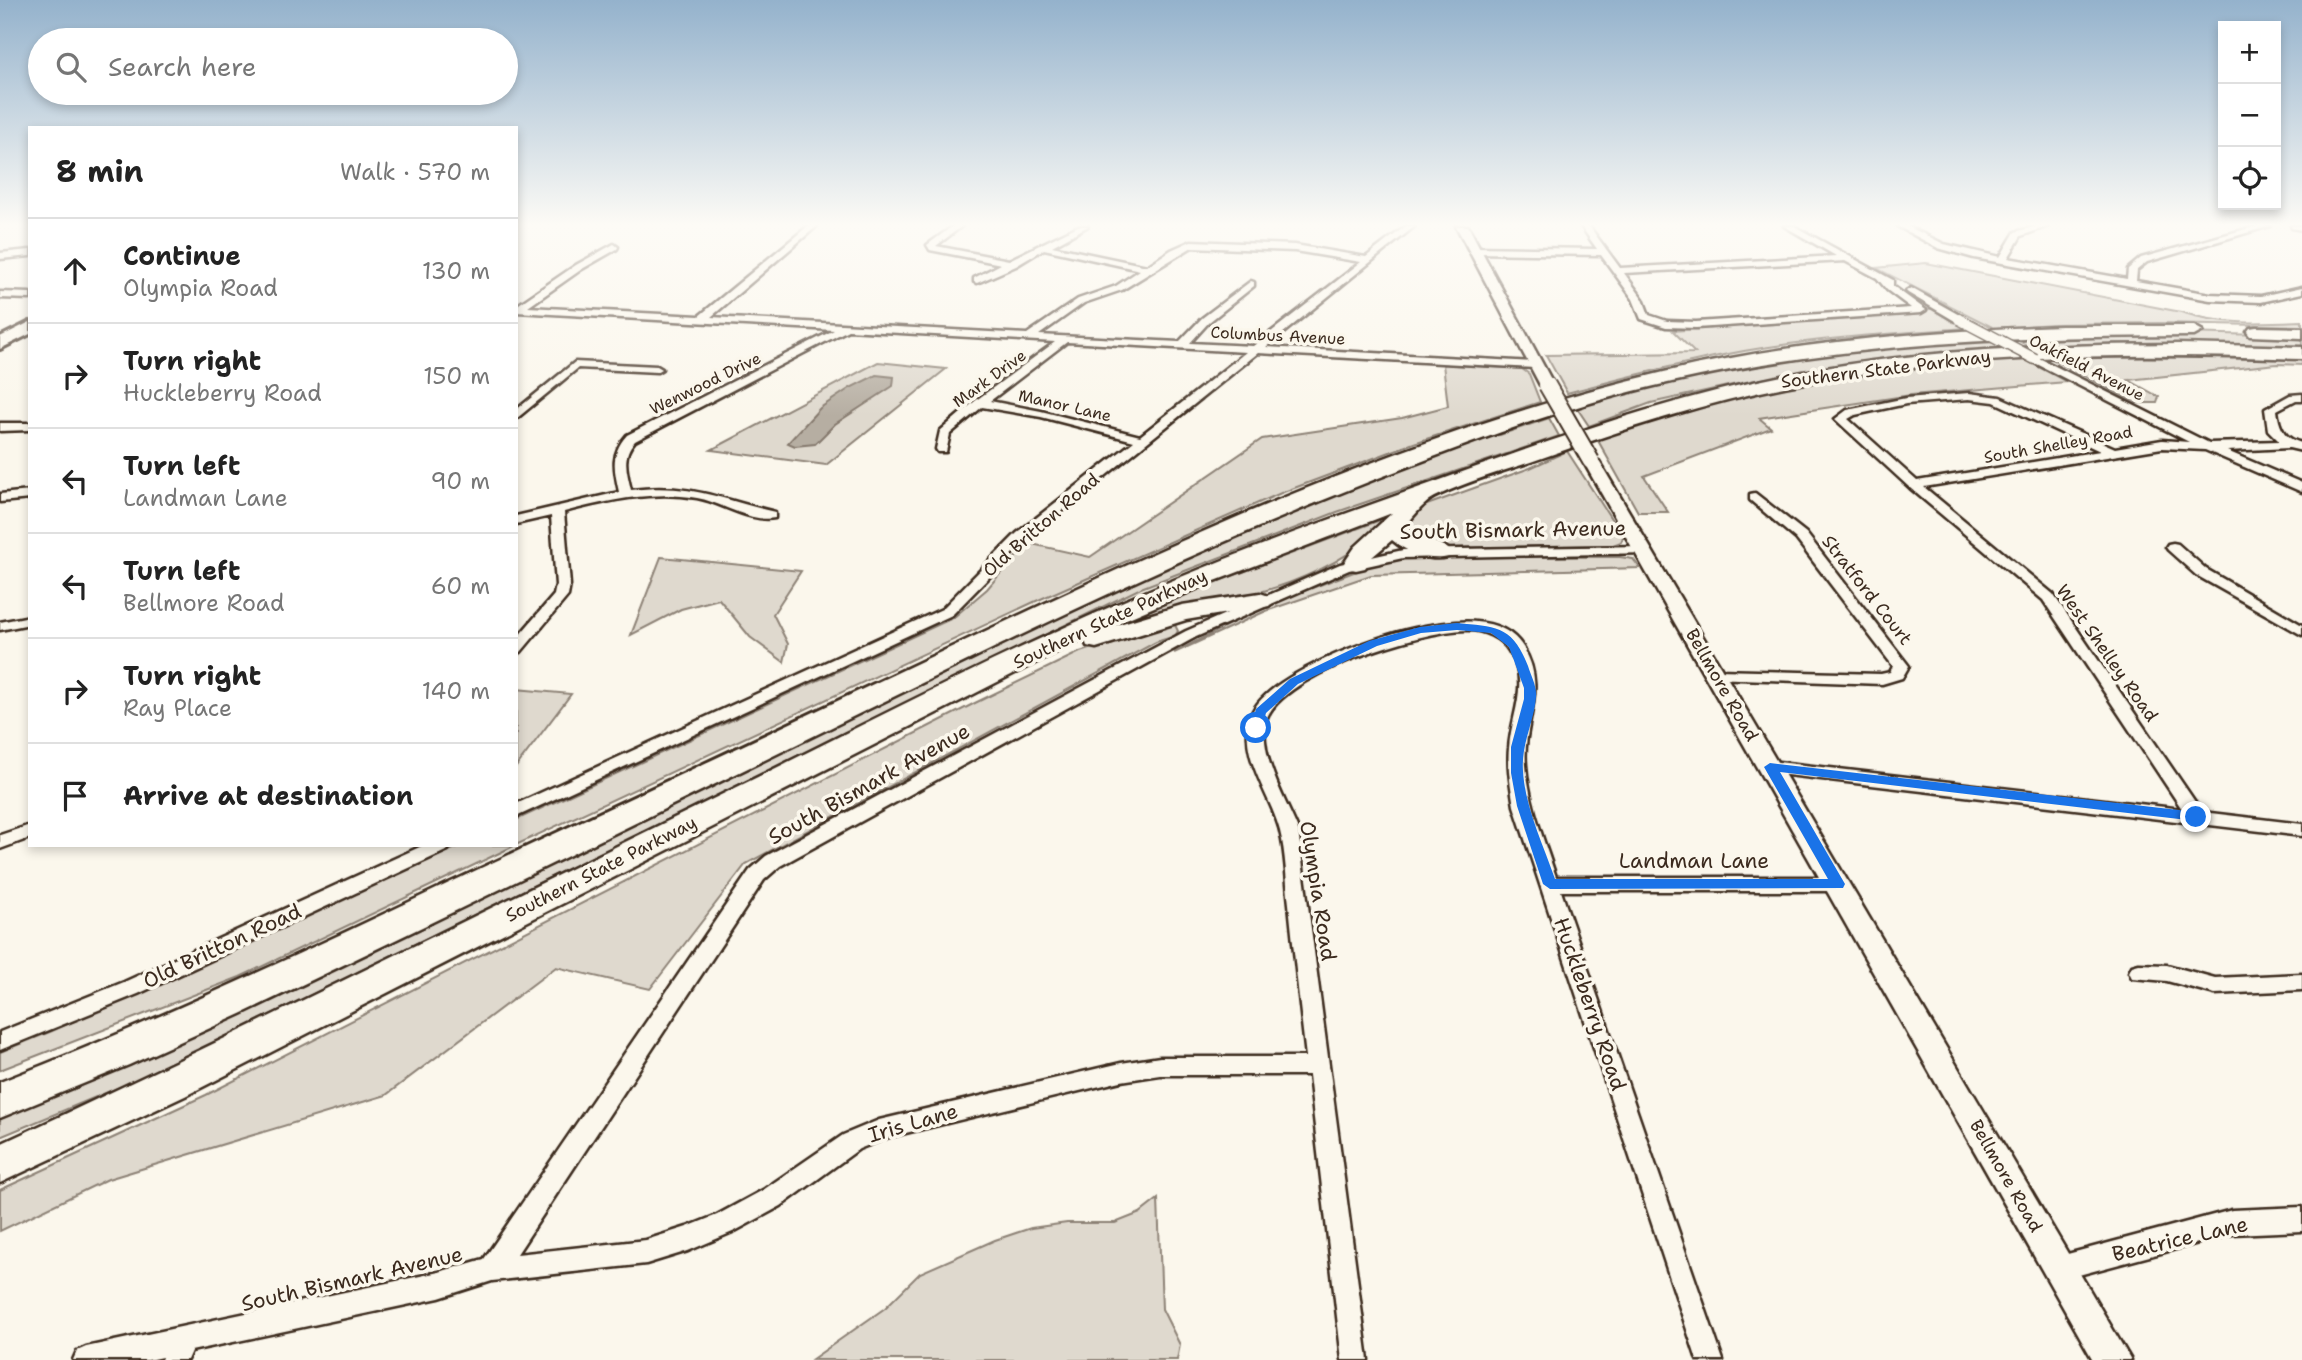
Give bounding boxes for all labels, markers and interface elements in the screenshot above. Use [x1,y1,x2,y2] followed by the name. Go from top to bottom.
[2218,21,2281,210] map controls
[2218,21,2281,84] button: +
[28,28,518,105] search box
[52,48,90,86] icon: search
[108,49,257,84] text: Search here
[2218,84,2281,147] button: −
[2218,147,2281,210] button: locate
[56,151,143,192] text: 8 min
[340,157,490,187] text: Walk · 570 m
[123,238,241,273] text: Continue
[56,252,94,290] icon: ahead
[422,256,490,286] text: 130 m
[123,273,278,303] text: Olympia Road
[1210,321,1346,350] street label: Columbus Avenue
[2026,329,2148,405] street label: Oakfield Avenue
[123,343,261,378] text: Turn right
[1780,344,1992,394] street label: Southern State Parkway
[948,345,1030,412] street label: Mark Drive
[646,347,764,419] street label: Wenwood Drive
[56,357,94,395] icon: right
[423,361,490,391] text: 150 m
[123,378,322,408] text: Huckleberry Road
[1016,385,1113,426] street label: Manor Lane
[1982,421,2134,468] street label: South Shelley Road
[123,448,240,483] text: Turn left
[56,462,94,500] icon: left
[430,466,490,496] text: 90 m
[978,468,1104,582] street label: Old Britton Road
[123,483,288,513] text: Landman Lane
[1399,514,1627,546] street label: South Bismark Avenue
[1817,530,1917,650] street label: Stratford Court
[123,553,240,588] text: Turn left
[1009,563,1211,675] street label: Southern State Parkway
[56,567,94,605] icon: left
[431,571,490,601] text: 60 m
[2051,580,2163,726] street label: West Shelley Road
[123,588,285,618] text: Bellmore Road
[1680,624,1764,746] street label: Bellmore Road
[123,658,261,693] text: Turn right
[56,672,94,710] icon: right
[422,676,490,706] text: 140 m
[123,693,232,723] text: Ray Place
[1240,712,1271,743] route start
[763,717,975,851] street label: South Bismark Avenue
[56,777,94,815] icon: arrive
[123,778,413,813] text: Arrive at destination
[2180,801,2211,832] route end
[501,810,701,928] street label: Southern State Parkway
[1293,819,1343,963] street label: Olympia Road
[1619,847,1769,875] street label: Landman Lane
[138,897,306,995] street label: Old Britton Road
[1547,914,1633,1094] street label: Huckleberry Road
[865,1097,961,1149] street label: Iris Lane
[1964,1115,2048,1237] street label: Bellmore Road
[2109,1210,2251,1268] street label: Beatrice Lane
[238,1240,466,1318] street label: South Bismark Avenue

